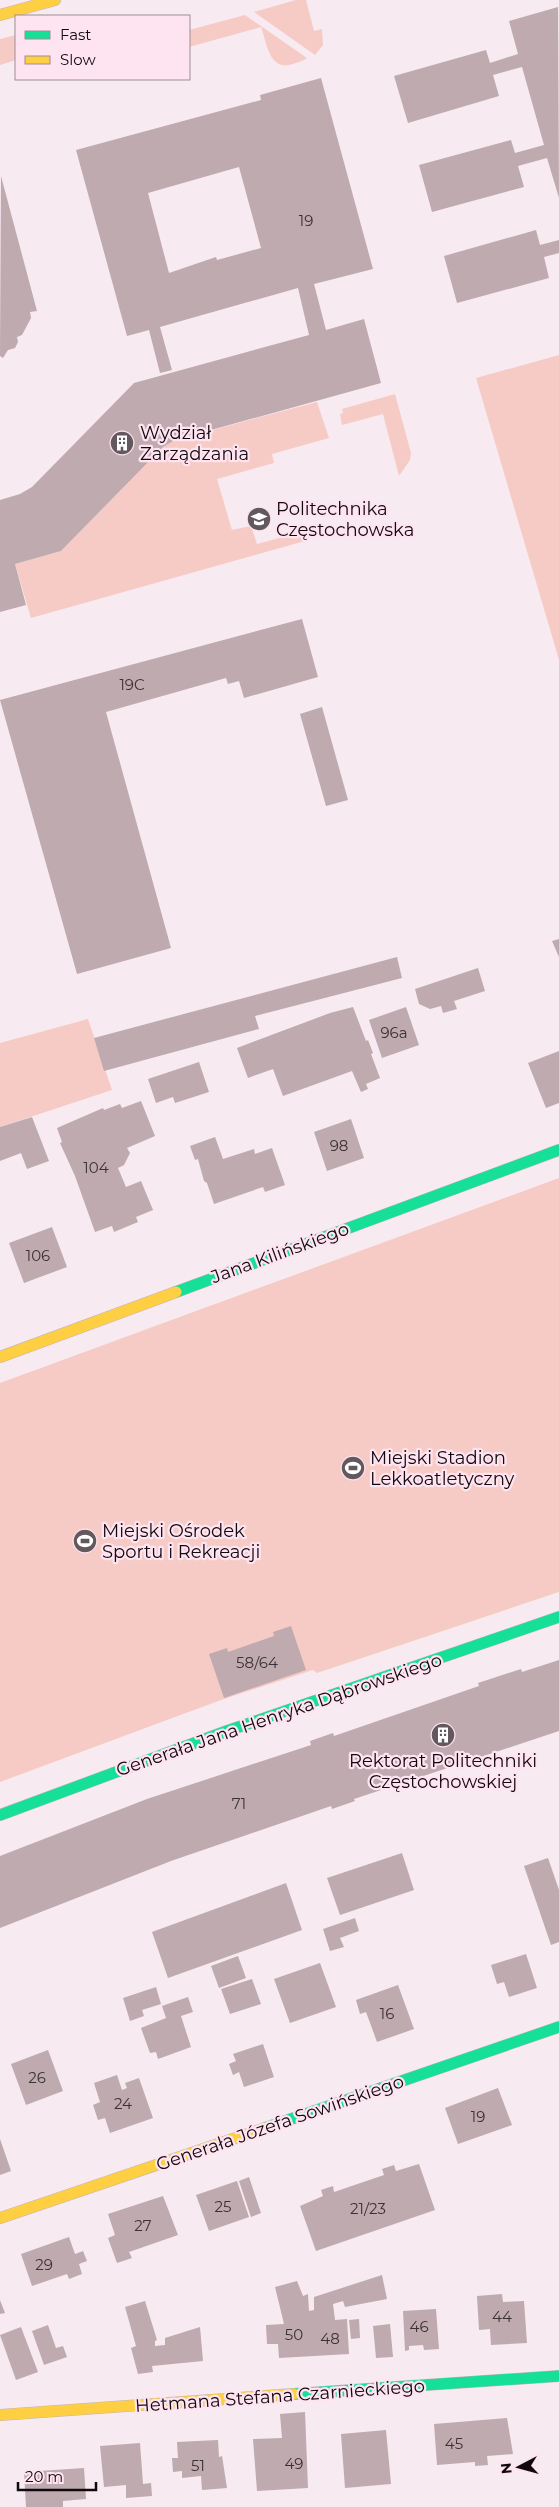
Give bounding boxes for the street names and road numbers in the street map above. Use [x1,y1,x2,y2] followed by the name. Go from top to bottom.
[207,1218,352,1289] street label: Jana Kilińskiego
[113,1649,445,1781] street label: Generała Jana Henryka Dąbrowskiego
[153,2070,407,2176] street label: Generała Józefa Sowińskiego
[134,2375,426,2417] street label: Hetmana Stefana Czarnieckiego

